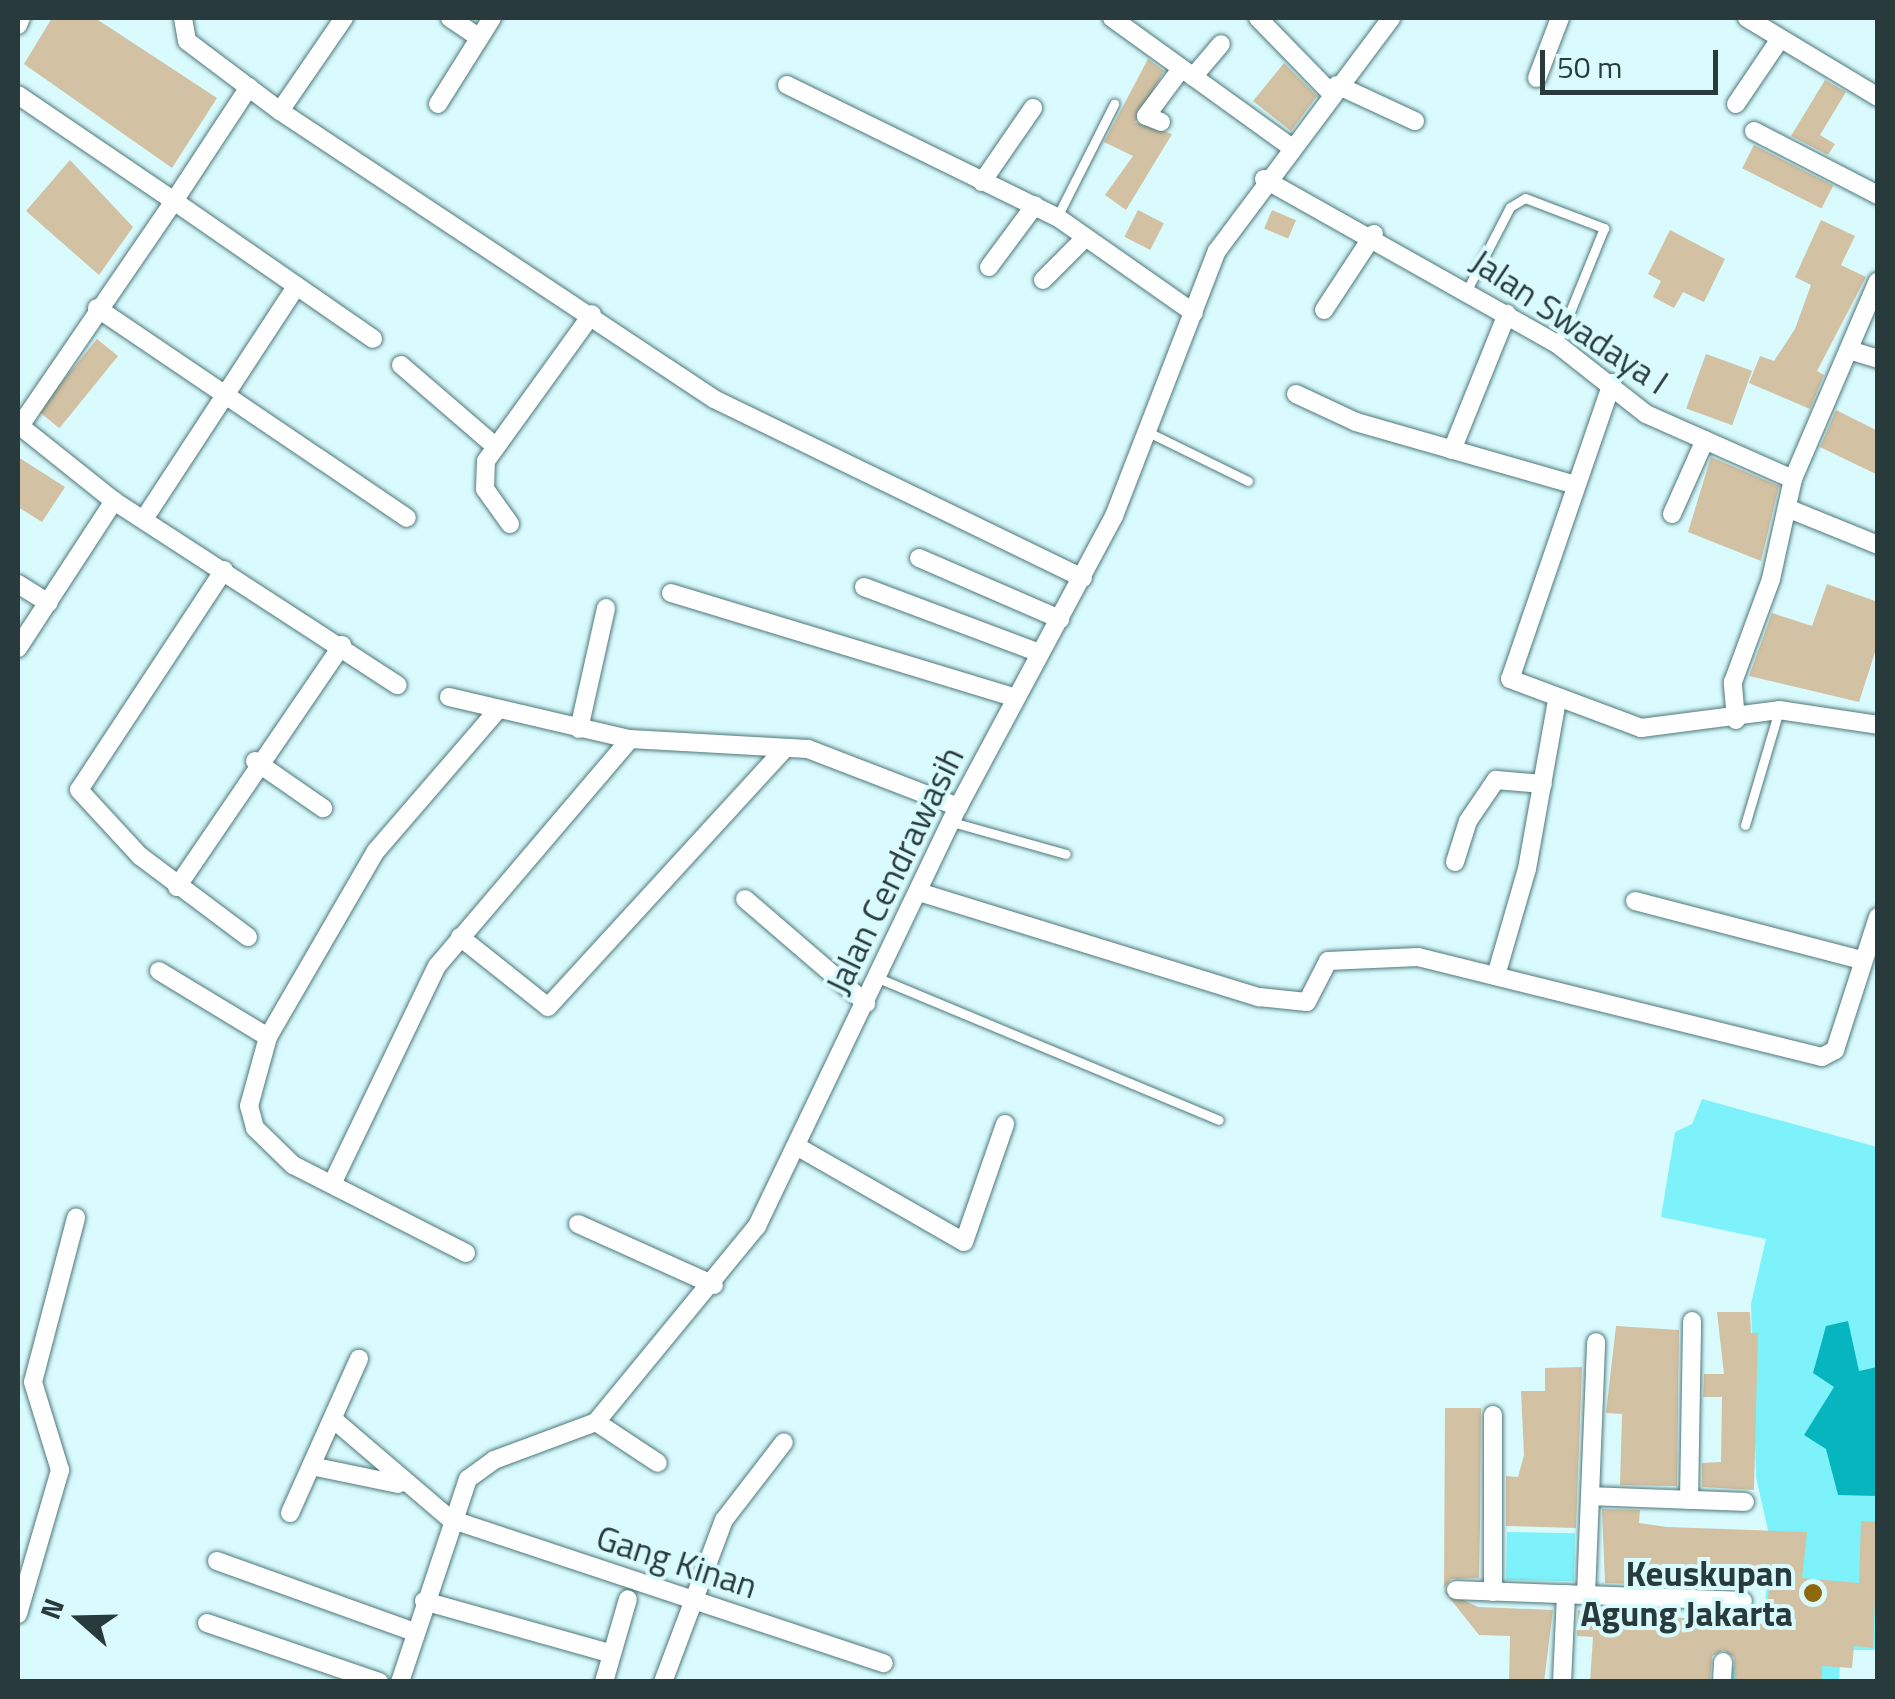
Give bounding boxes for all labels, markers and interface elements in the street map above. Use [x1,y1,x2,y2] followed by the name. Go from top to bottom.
[1545,30,1722,92] scale bar
[1557,44,1622,90] text: 50 m
[1463,240,1677,402] street label: Jalan Swadaya I
[816,740,972,1000] street label: Jalan Cendrawasih
[591,1515,763,1607] street label: Gang Kinan
[1580,1552,1793,1634] place label: Keuskupan Agung Jakarta
[30,1569,130,1669] north arrow
[1802,1582,1824,1604] marker: Keuskupan Agung Jakarta
[28,1592,75,1625] text: N

